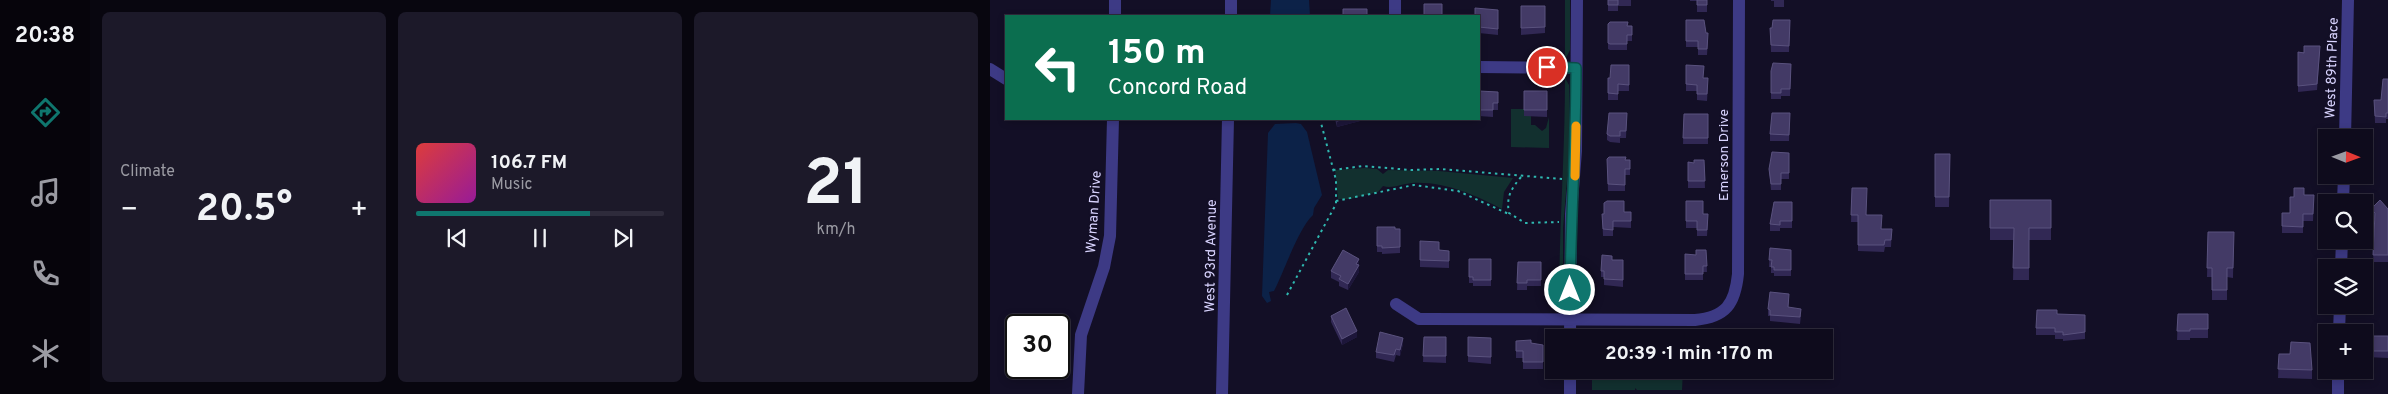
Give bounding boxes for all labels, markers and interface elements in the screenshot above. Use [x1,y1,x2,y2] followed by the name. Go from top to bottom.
[2322,17,2343,119] street label: West 89th Place
[15,23,75,50] text: 20:38
[1108,32,1206,76] text: 150 m
[1025,35,1090,100] icon: left
[1526,46,1568,88] pin
[1533,53,1561,81] icon: arrive
[1108,75,1247,102] text: Concord Road
[28,95,63,130] icon: directions
[1716,109,1733,201] street label: Emerson Drive
[2318,129,2372,184] north arrow
[2318,129,2373,379] map controls
[803,146,869,228] text: 21
[491,151,567,175] text: 106.7 FM
[120,162,175,182] text: Climate
[1083,170,1106,254] street label: Wyman Drive
[28,175,63,210] icon: music
[491,175,532,195] text: Music
[196,186,292,235] text: 20.5°
[120,193,138,229] text: −
[350,193,368,229] text: +
[2318,194,2373,249] button: search
[1202,199,1221,313] street label: West 93rd Avenue
[817,220,855,240] text: km/h
[443,224,471,252] icon: previous
[526,224,554,252] icon: pause
[609,224,637,252] icon: next
[28,256,63,291] icon: phone
[2318,259,2373,314] button: layers
[1543,263,1595,315] position arrow
[1005,314,1070,379] speed limit sign: 30
[2318,324,2373,379] button: +
[28,336,63,371] icon: climate
[1605,342,1773,366] text: 20:39 · 1 min · 170 m

